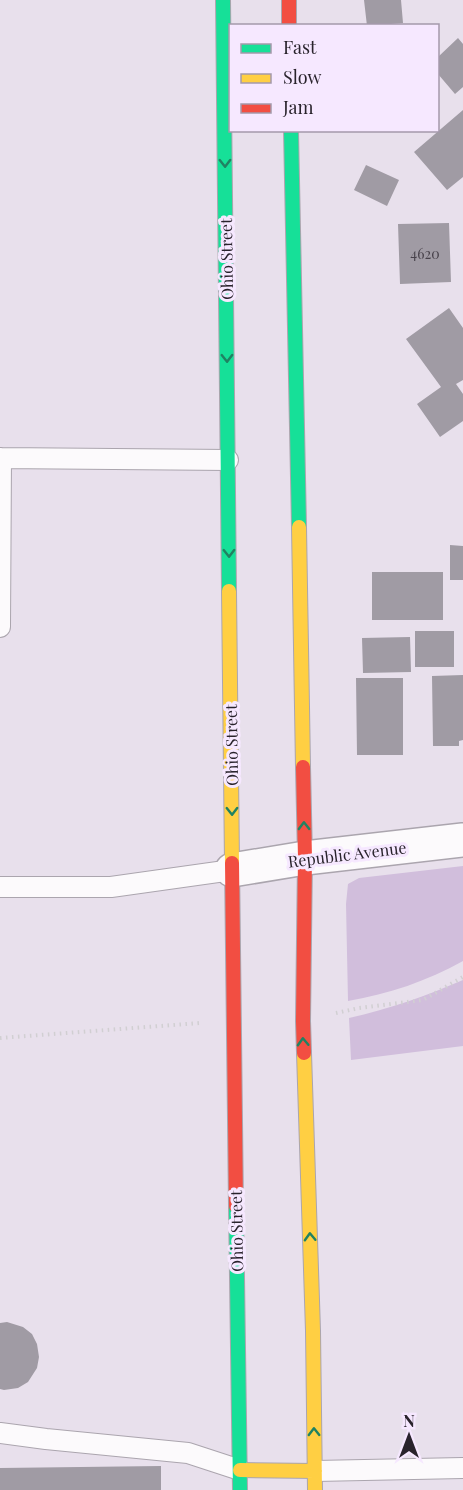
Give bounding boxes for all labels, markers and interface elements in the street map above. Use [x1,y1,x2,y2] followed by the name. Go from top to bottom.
[229,24,439,132] legend
[283,35,317,59] text: Fast
[283,65,321,89] text: Slow
[282,95,313,119] text: Jam
[219,159,231,168] one-way arrow
[215,218,237,300] street label: Ohio Street
[410,244,440,263] house number: 4620
[221,354,233,363] one-way arrow
[223,549,235,558] one-way arrow
[220,704,242,786] street label: Ohio Street
[225,807,238,816] one-way arrow
[298,821,310,830] one-way arrow
[287,836,407,872] street label: Republic Avenue
[297,1037,310,1046] one-way arrow
[225,1190,247,1272] street label: Ohio Street
[304,1232,316,1241] one-way arrow
[379,1406,439,1466] north arrow
[403,1410,415,1431] text: N
[308,1427,320,1436] one-way arrow

